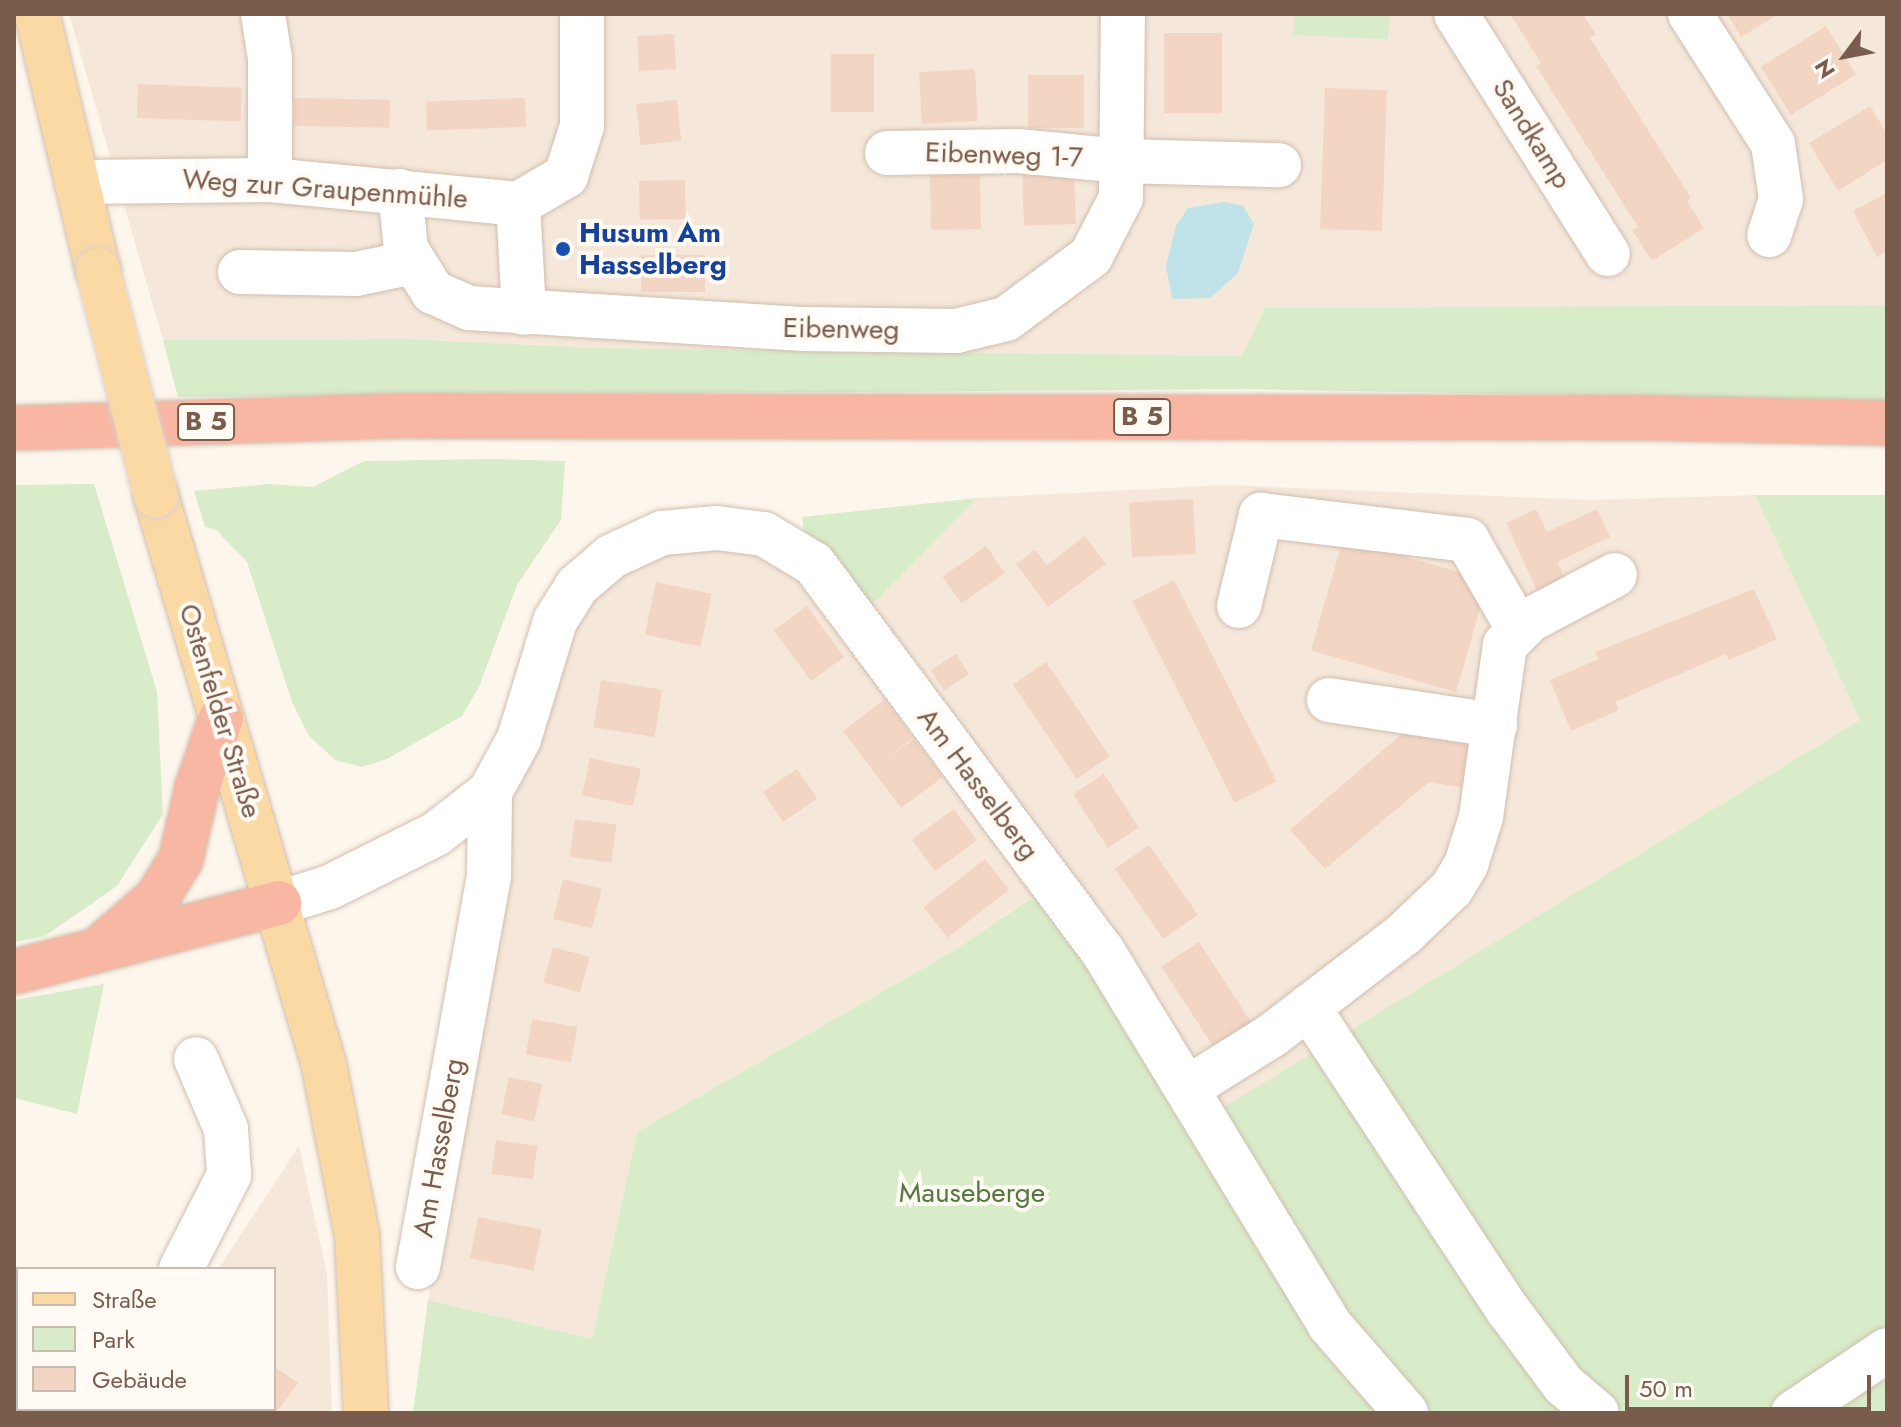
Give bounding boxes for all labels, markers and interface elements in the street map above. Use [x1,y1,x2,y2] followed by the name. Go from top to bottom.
[1805,16,1885,96] north arrow
[1806,53,1843,85] text: N
[1485,73,1579,195] street label: Sandkamp
[924,135,1084,175] street label: Eibenweg 1-7
[181,162,469,216] street label: Weg zur Graupenmühle
[579,216,727,282] place label: Husum Am Hasselberg
[554,240,572,258] marker: Husum Am Hasselberg
[782,311,900,347] street label: Eibenweg
[1112,395,1172,439] road number: B 5
[176,400,236,444] road number: B 5
[171,600,269,822] street label: Ostenfelder Straße
[910,702,1046,866] street label: Am Hasselberg
[407,1056,471,1240] street label: Am Hasselberg
[899,1176,1045,1210] park label: Mauseberge
[16,1267,276,1411] legend
[92,1282,157,1317] text: Straße
[92,1322,135,1357] text: Park
[1629,1359,1875,1409] scale bar
[92,1362,187,1397] text: Gebäude
[1639,1371,1693,1406] text: 50 m

